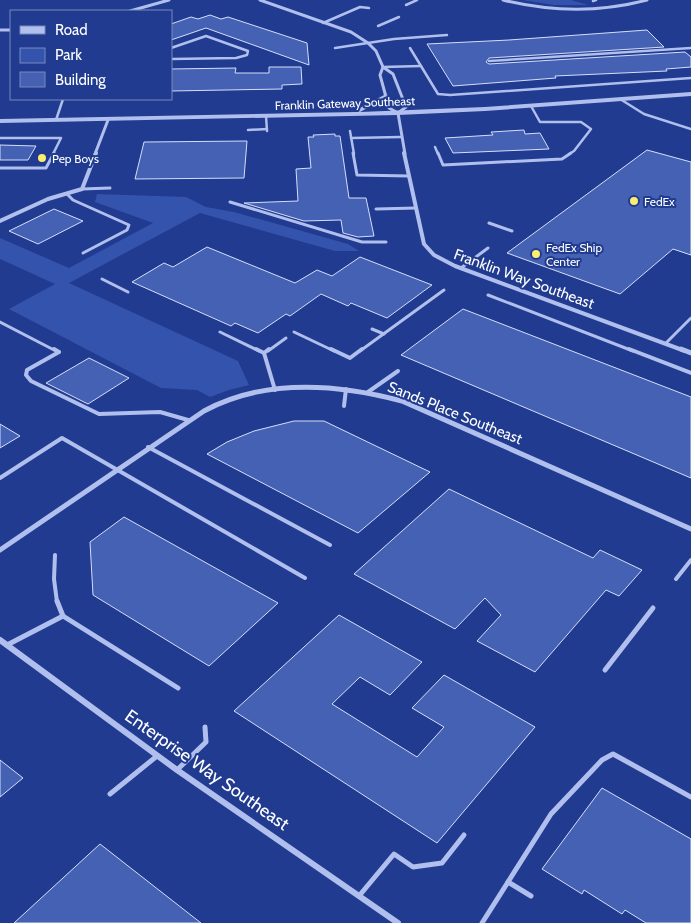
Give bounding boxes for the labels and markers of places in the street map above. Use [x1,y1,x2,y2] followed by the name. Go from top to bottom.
[52,151,99,166] place label: Pep Boys
[36,152,48,164] marker: Pep Boys
[644,194,675,209] place label: FedEx
[628,195,640,207] marker: FedEx
[546,240,602,269] place label: FedEx Ship Center
[530,248,542,260] marker: FedEx Ship Center

